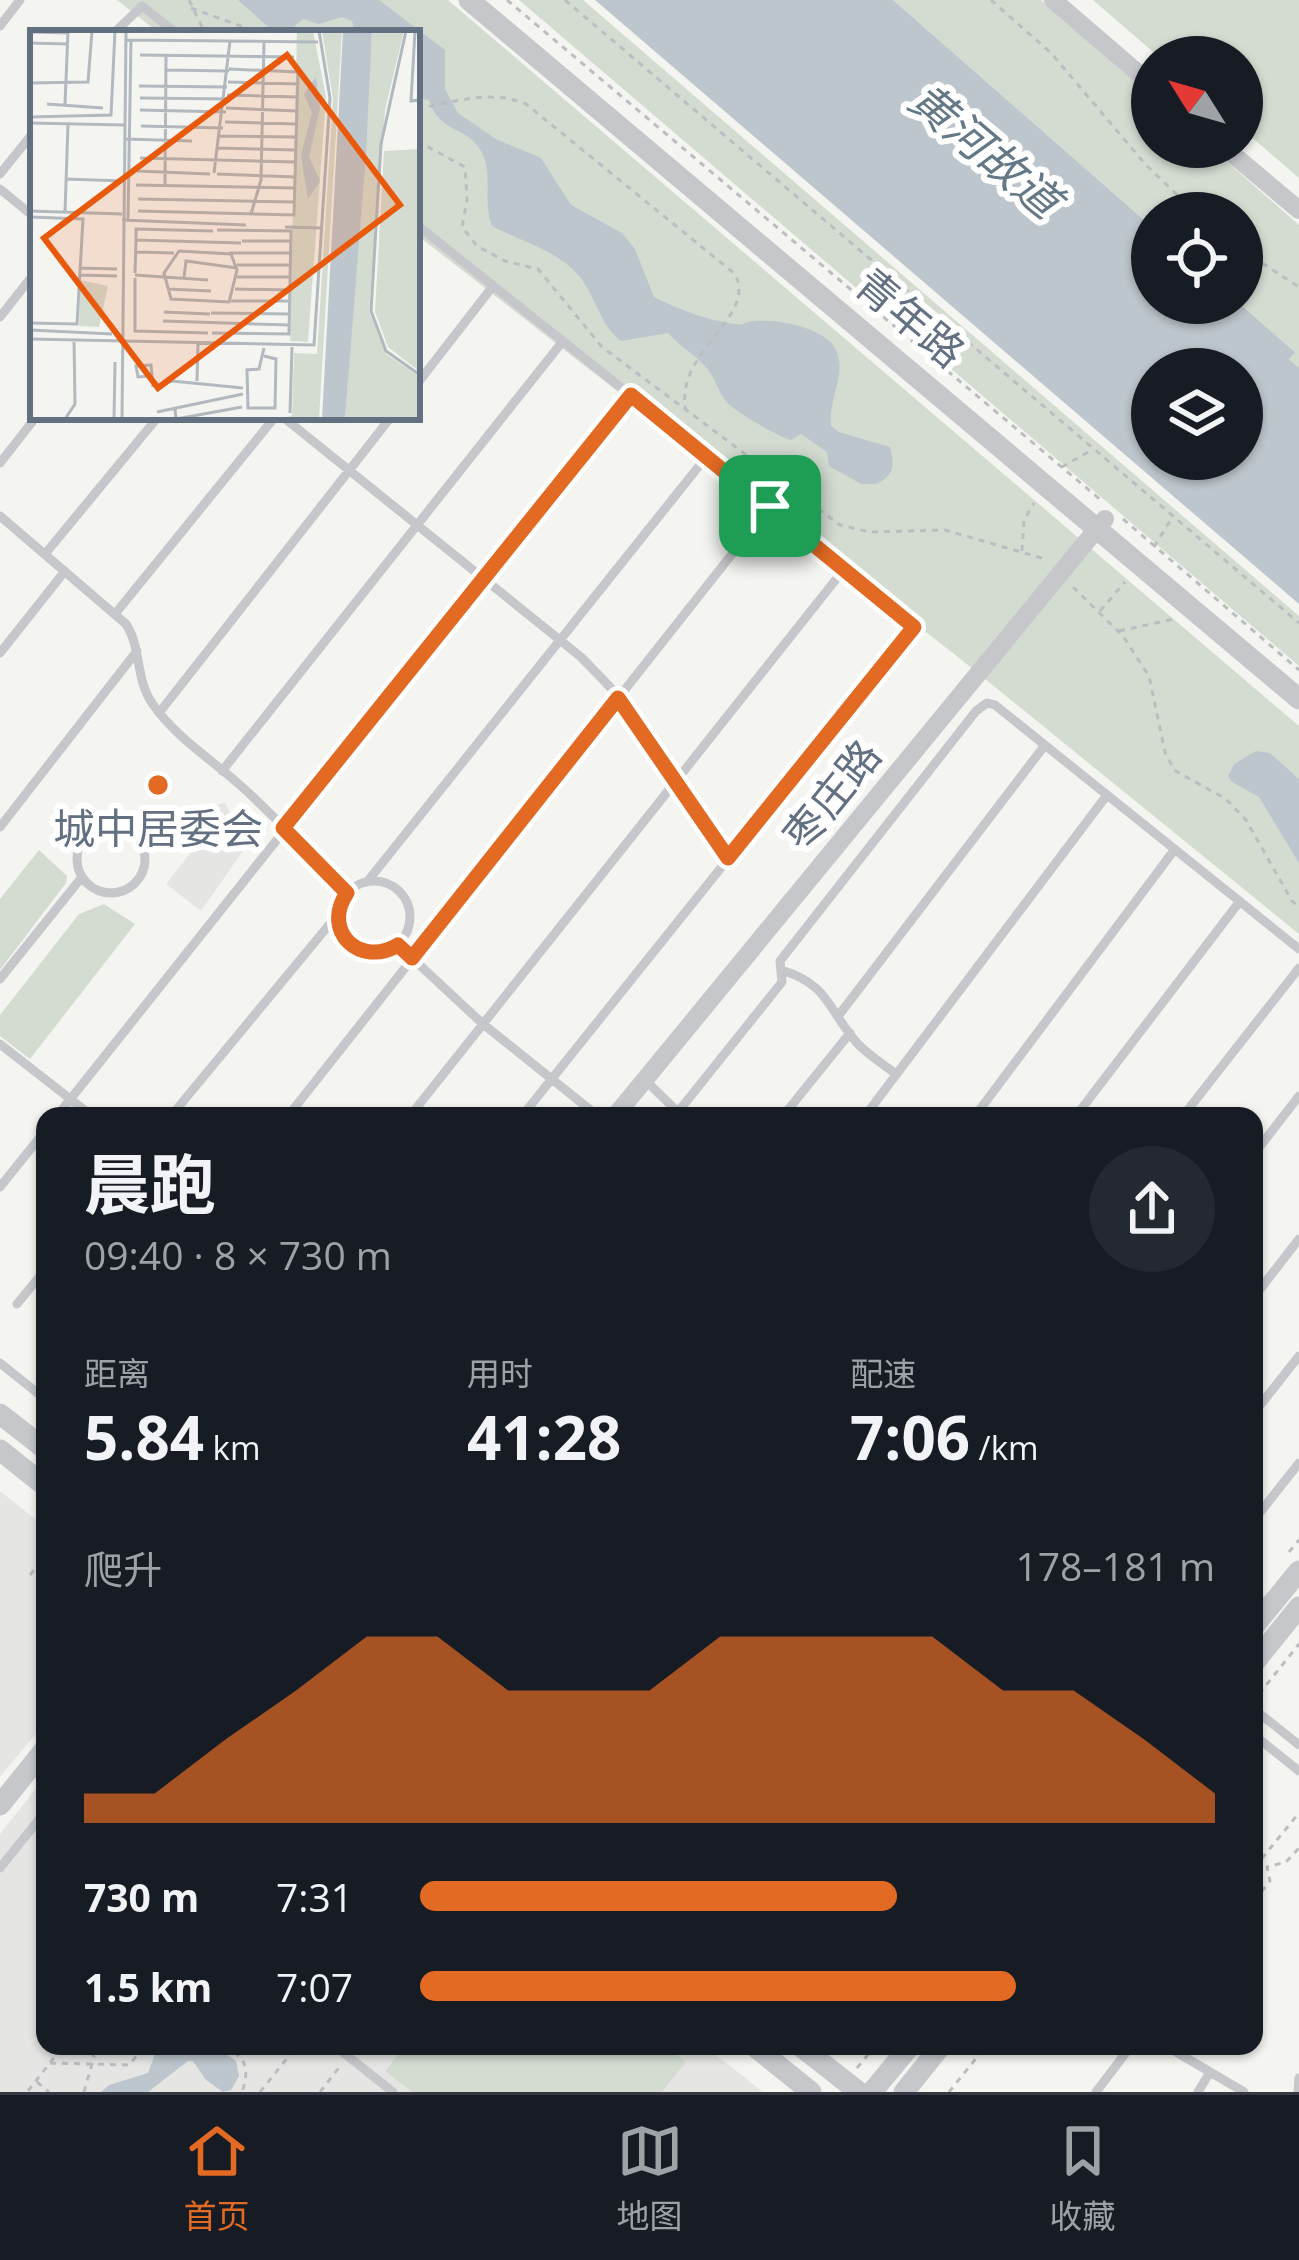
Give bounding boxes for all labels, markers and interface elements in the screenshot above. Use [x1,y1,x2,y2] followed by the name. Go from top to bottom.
[30,30,420,420] inset map
[1131,36,1263,168] north arrow
[1131,36,1263,480] map controls
[897,68,1079,234] water label: 黄河故道
[1131,192,1263,324] button: locate
[844,255,978,379] street label: 青年路
[1131,348,1263,480] button: layers
[719,455,821,557] pin
[737,473,803,539] icon: arrive
[769,727,893,861] street label: 枣庄路
[145,772,171,798] marker: 城中居委会
[53,799,263,856] place label: 城中居委会
[84,1138,216,1228] text: 晨跑
[1089,1146,1215,1272] button: share
[84,1228,392,1281] text: 09:40 · 8 × 730 m
[84,1351,150,1396] text: 距离
[467,1351,533,1396] text: 用时
[850,1351,916,1396] text: 配速
[84,1396,204,1478] text: 5.84
[467,1396,621,1478] text: 41:28
[850,1396,970,1478] text: 7:06
[204,1425,261,1470] text: km
[970,1425,1039,1470] text: /km
[1015,1539,1215,1592] text: 178–181 m
[84,1542,162,1595] text: 爬升
[84,1870,199,1923] text: 730 m
[276,1870,353,1923] text: 7:31
[84,1960,212,2013] text: 1.5 km
[276,1960,353,2013] text: 7:07
[184,2118,250,2238] tab: 首页
[617,2118,683,2238] tab: 地图
[1050,2118,1116,2238] tab: 收藏

